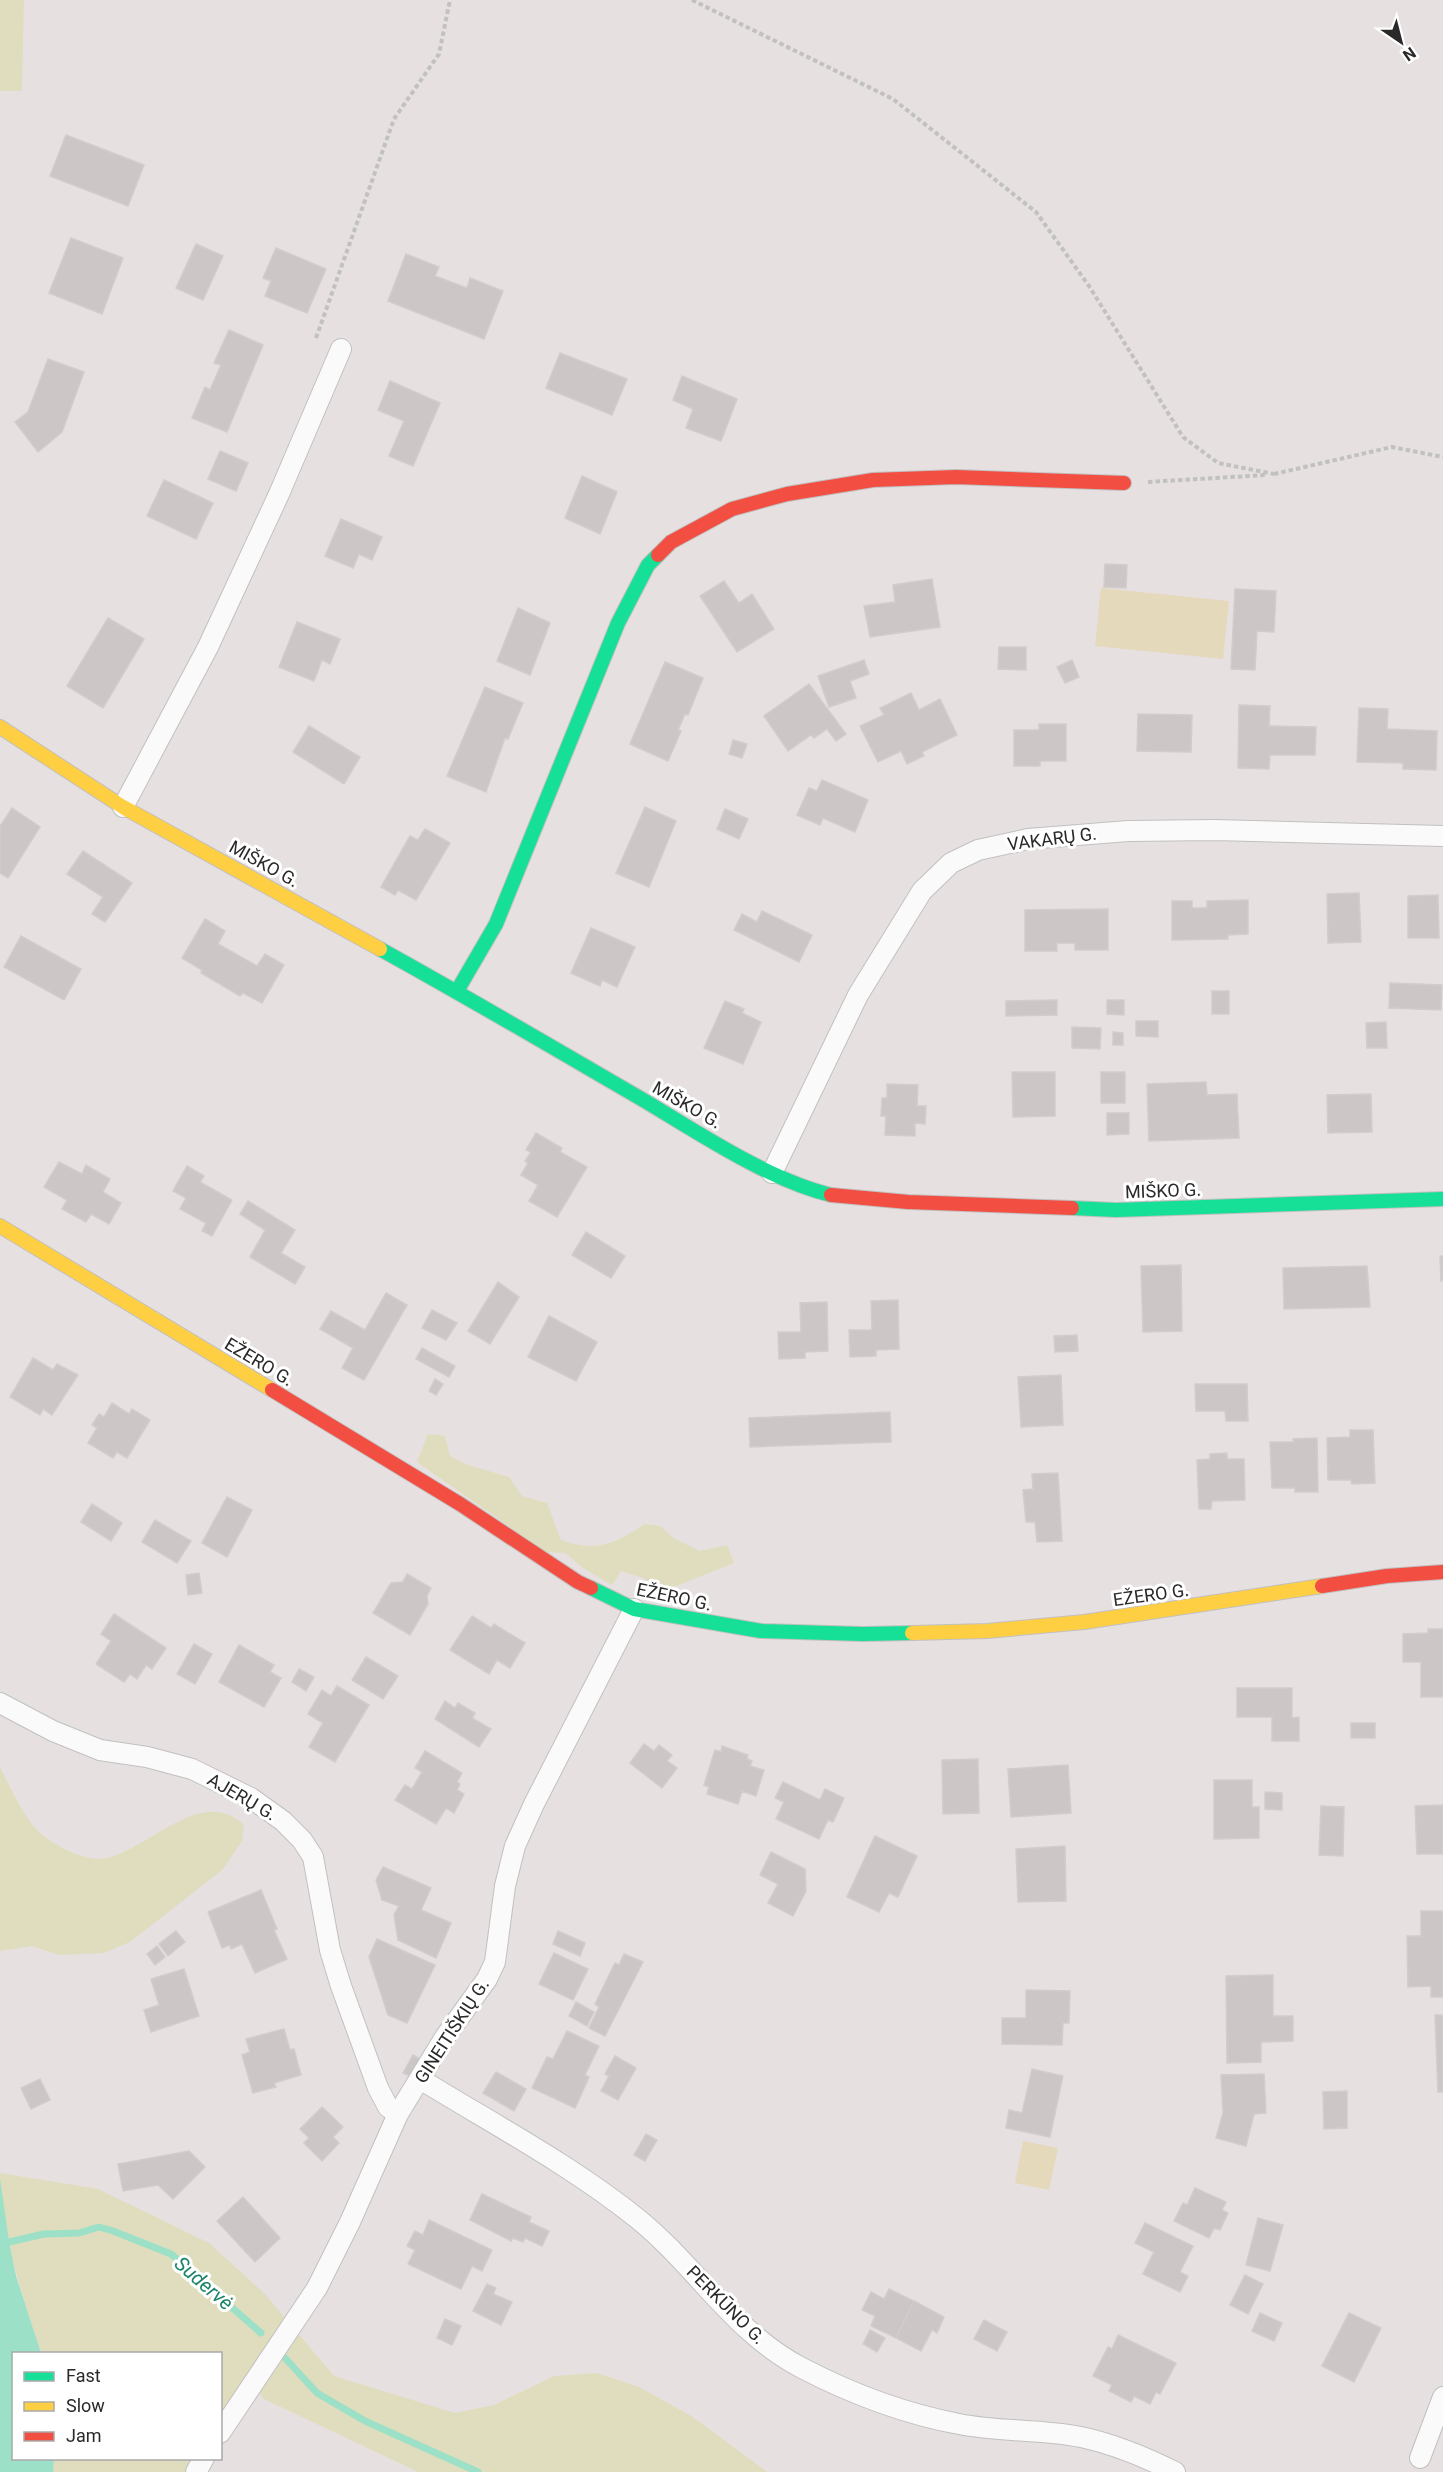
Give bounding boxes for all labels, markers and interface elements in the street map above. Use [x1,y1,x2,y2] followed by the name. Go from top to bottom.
[1371,12,1431,72] north arrow
[1399,43,1419,65] text: N
[1006,823,1098,854] street label: VAKARŲ G.
[226,836,303,891] street label: MIŠKO G.
[649,1076,725,1133] street label: MIŠKO G.
[1125,1179,1201,1202] street label: MIŠKO G.
[221,1333,297,1390] street label: EŽERO G.
[635,1578,714,1615] street label: EŽERO G.
[1112,1579,1190,1610] street label: EŽERO G.
[204,1768,280,1825] street label: AJERŲ G.
[410,1974,493,2087] street label: GINEITIŠKIŲ G.
[170,2251,238,2315] water label: Sudervė
[683,2261,770,2348] street label: PERKŪNO G.
[12,2352,222,2460] legend
[66,2365,101,2386] text: Fast
[66,2395,105,2416] text: Slow
[66,2425,102,2446] text: Jam

